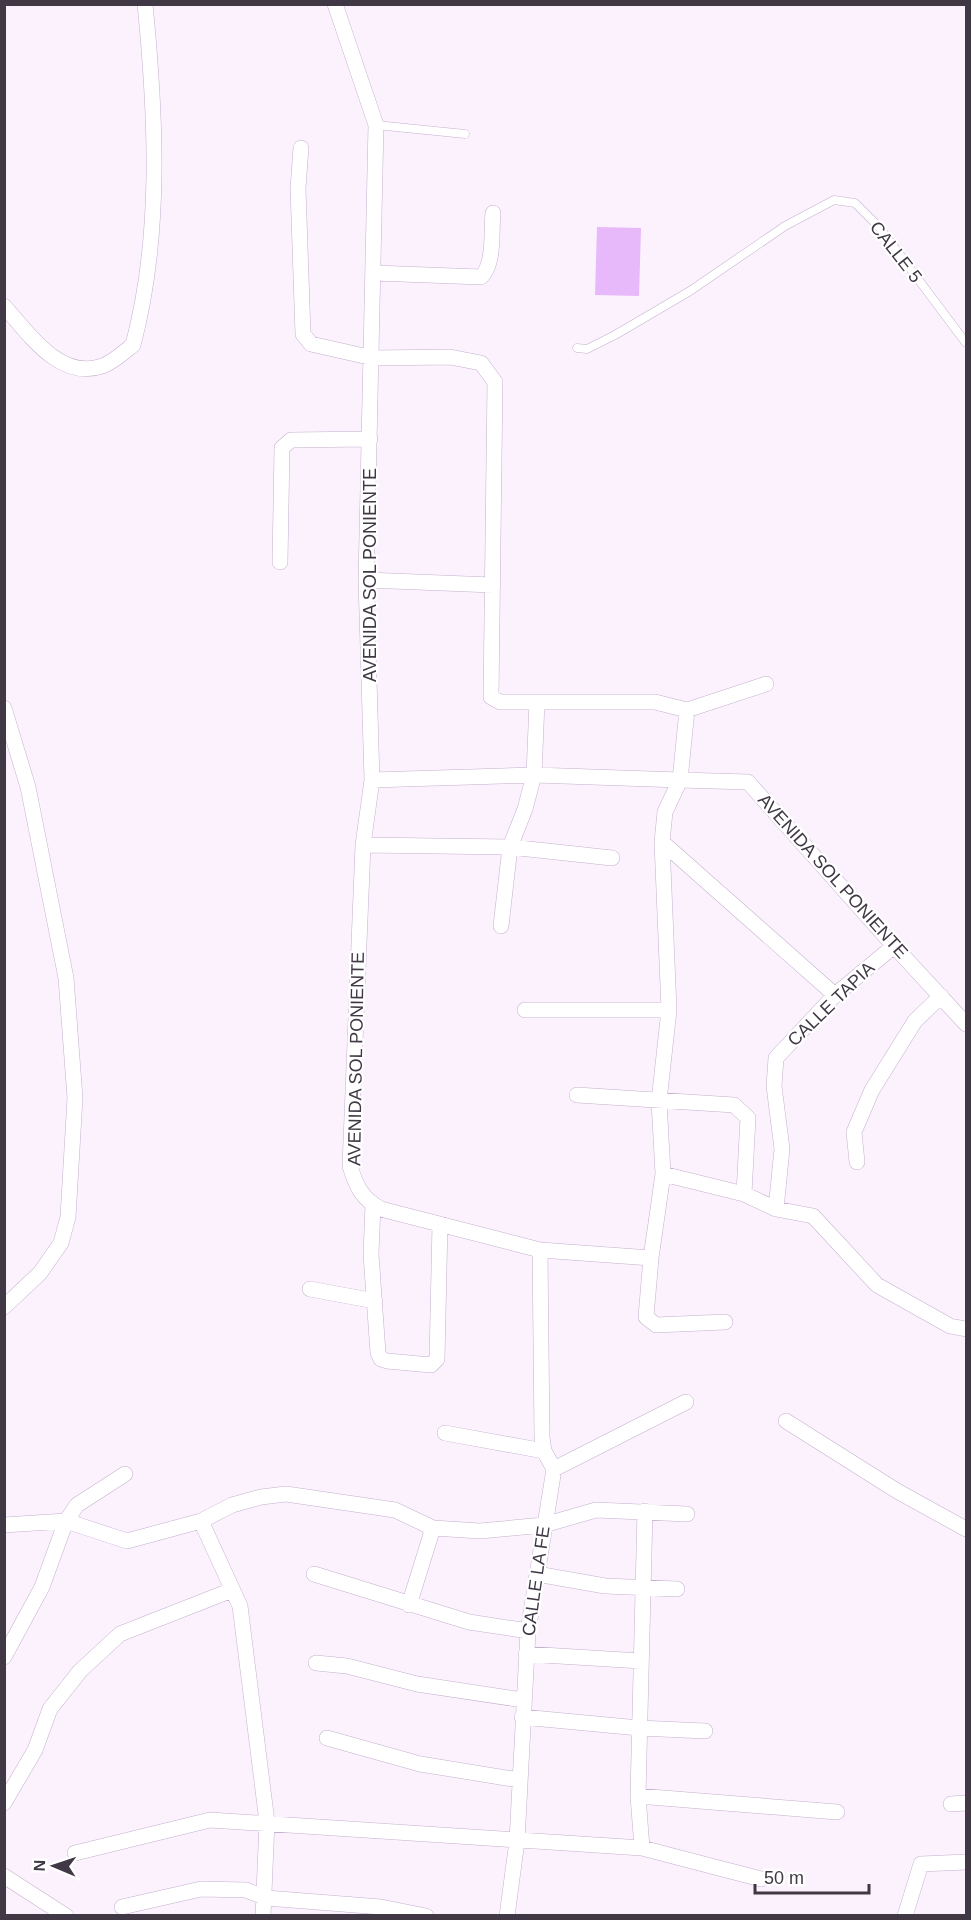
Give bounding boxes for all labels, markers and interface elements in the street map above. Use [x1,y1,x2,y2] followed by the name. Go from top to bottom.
[866,217,926,287] street label: CALLE 5
[360,468,380,682] street label: AVENIDA SOL PONIENTE
[754,790,912,962] street label: AVENIDA SOL PONIENTE
[344,952,368,1166] street label: AVENIDA SOL PONIENTE
[784,958,878,1050] street label: CALLE TAPIA
[518,1525,554,1637] street label: CALLE LA FE
[24,1836,84,1896] north arrow
[755,1857,869,1895] scale bar
[31,1859,48,1872] text: N
[764,1868,804,1888] text: 50 m

